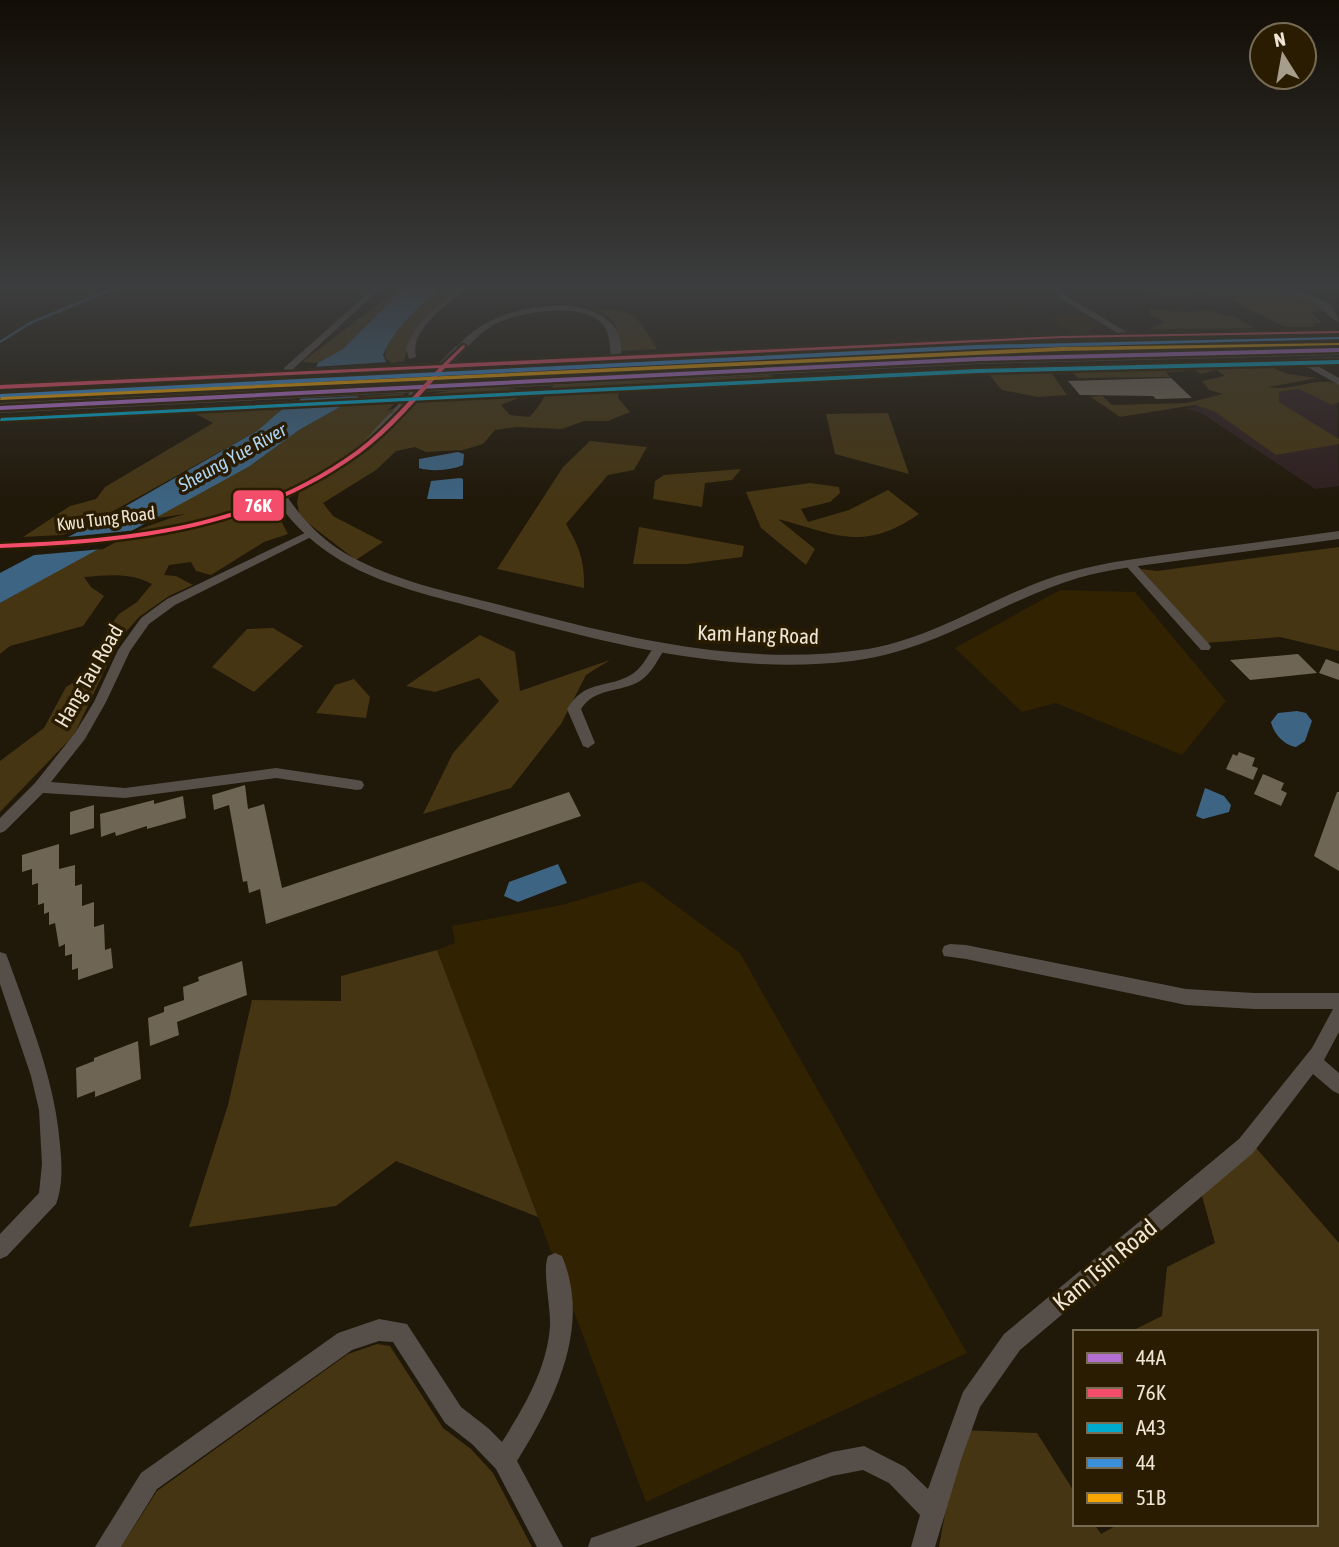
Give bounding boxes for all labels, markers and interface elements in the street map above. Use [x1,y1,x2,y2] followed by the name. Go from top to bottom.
[1248,21,1318,91] north arrow
[1272,27,1287,51] text: N
[173,418,291,496] water label: Sheung Yue River
[232,489,285,522] line badge: 76K
[244,494,272,516] text: 76K
[55,502,156,535] street label: Kwu Tung Road
[49,620,127,731] street label: Hang Tau Road
[697,620,819,648] street label: Kam Hang Road
[1047,1214,1162,1316] street label: Kam Tsin Road
[1073,1330,1318,1526] legend
[1136,1345,1167,1369] text: 44A
[1136,1380,1167,1404] text: 76K
[1136,1415,1166,1439] text: A43
[1136,1450,1156,1474] text: 44
[1136,1485,1166,1509] text: 51B

